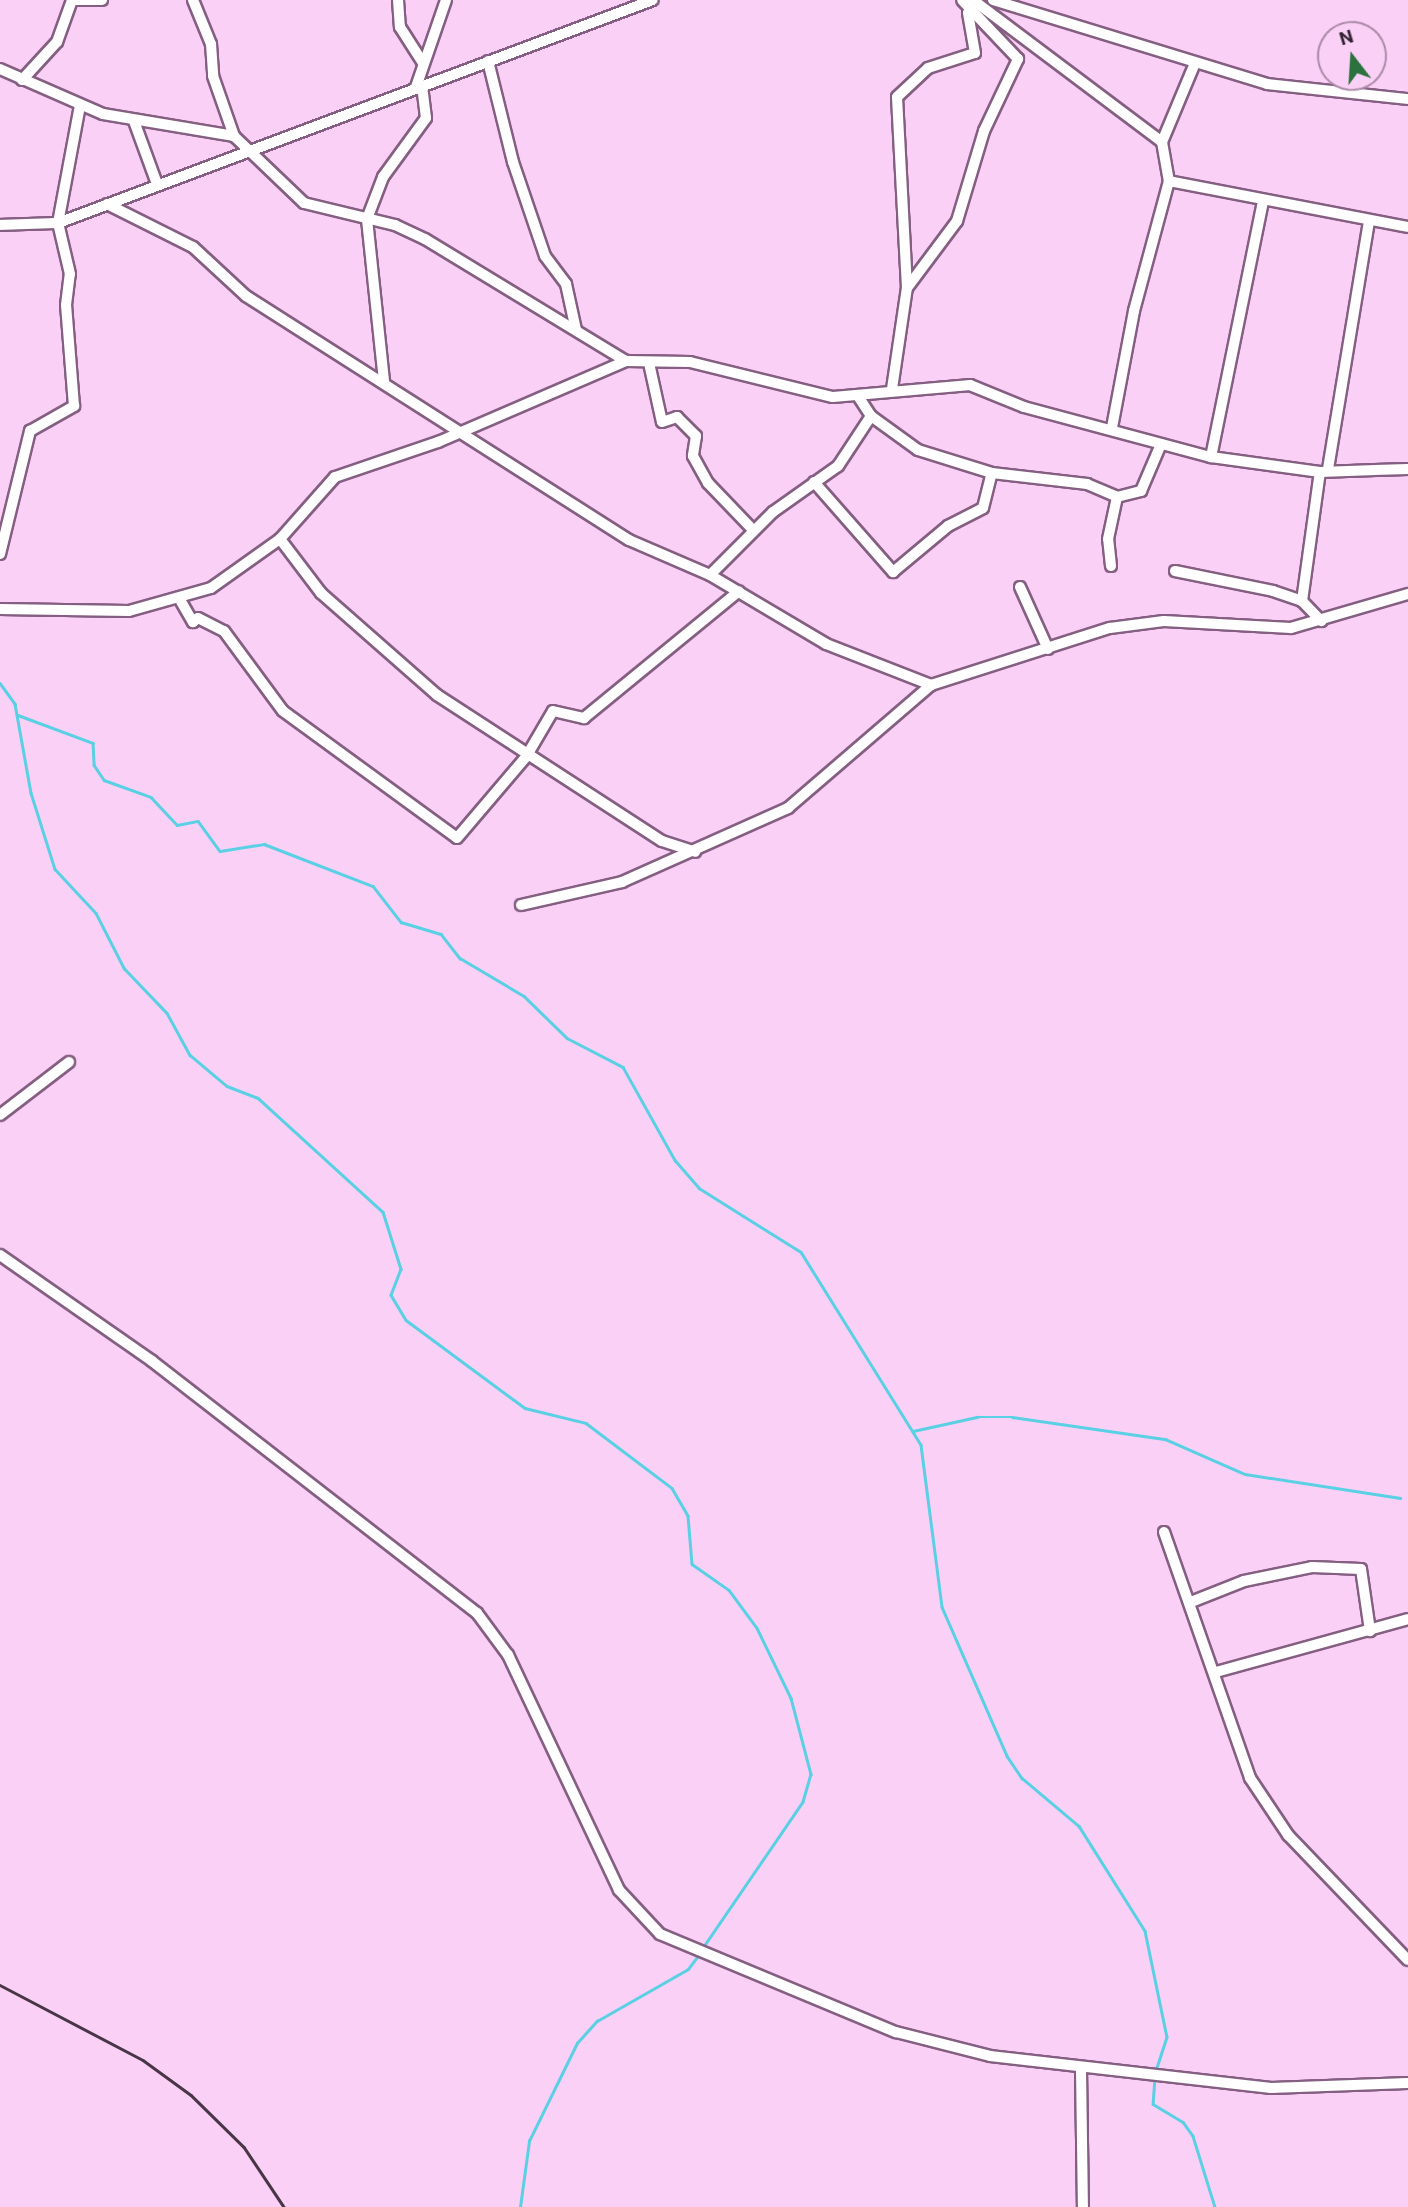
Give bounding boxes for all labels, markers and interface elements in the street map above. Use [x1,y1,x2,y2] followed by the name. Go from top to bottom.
[1317,21,1387,91] north arrow
[1337,24,1356,50] text: N

